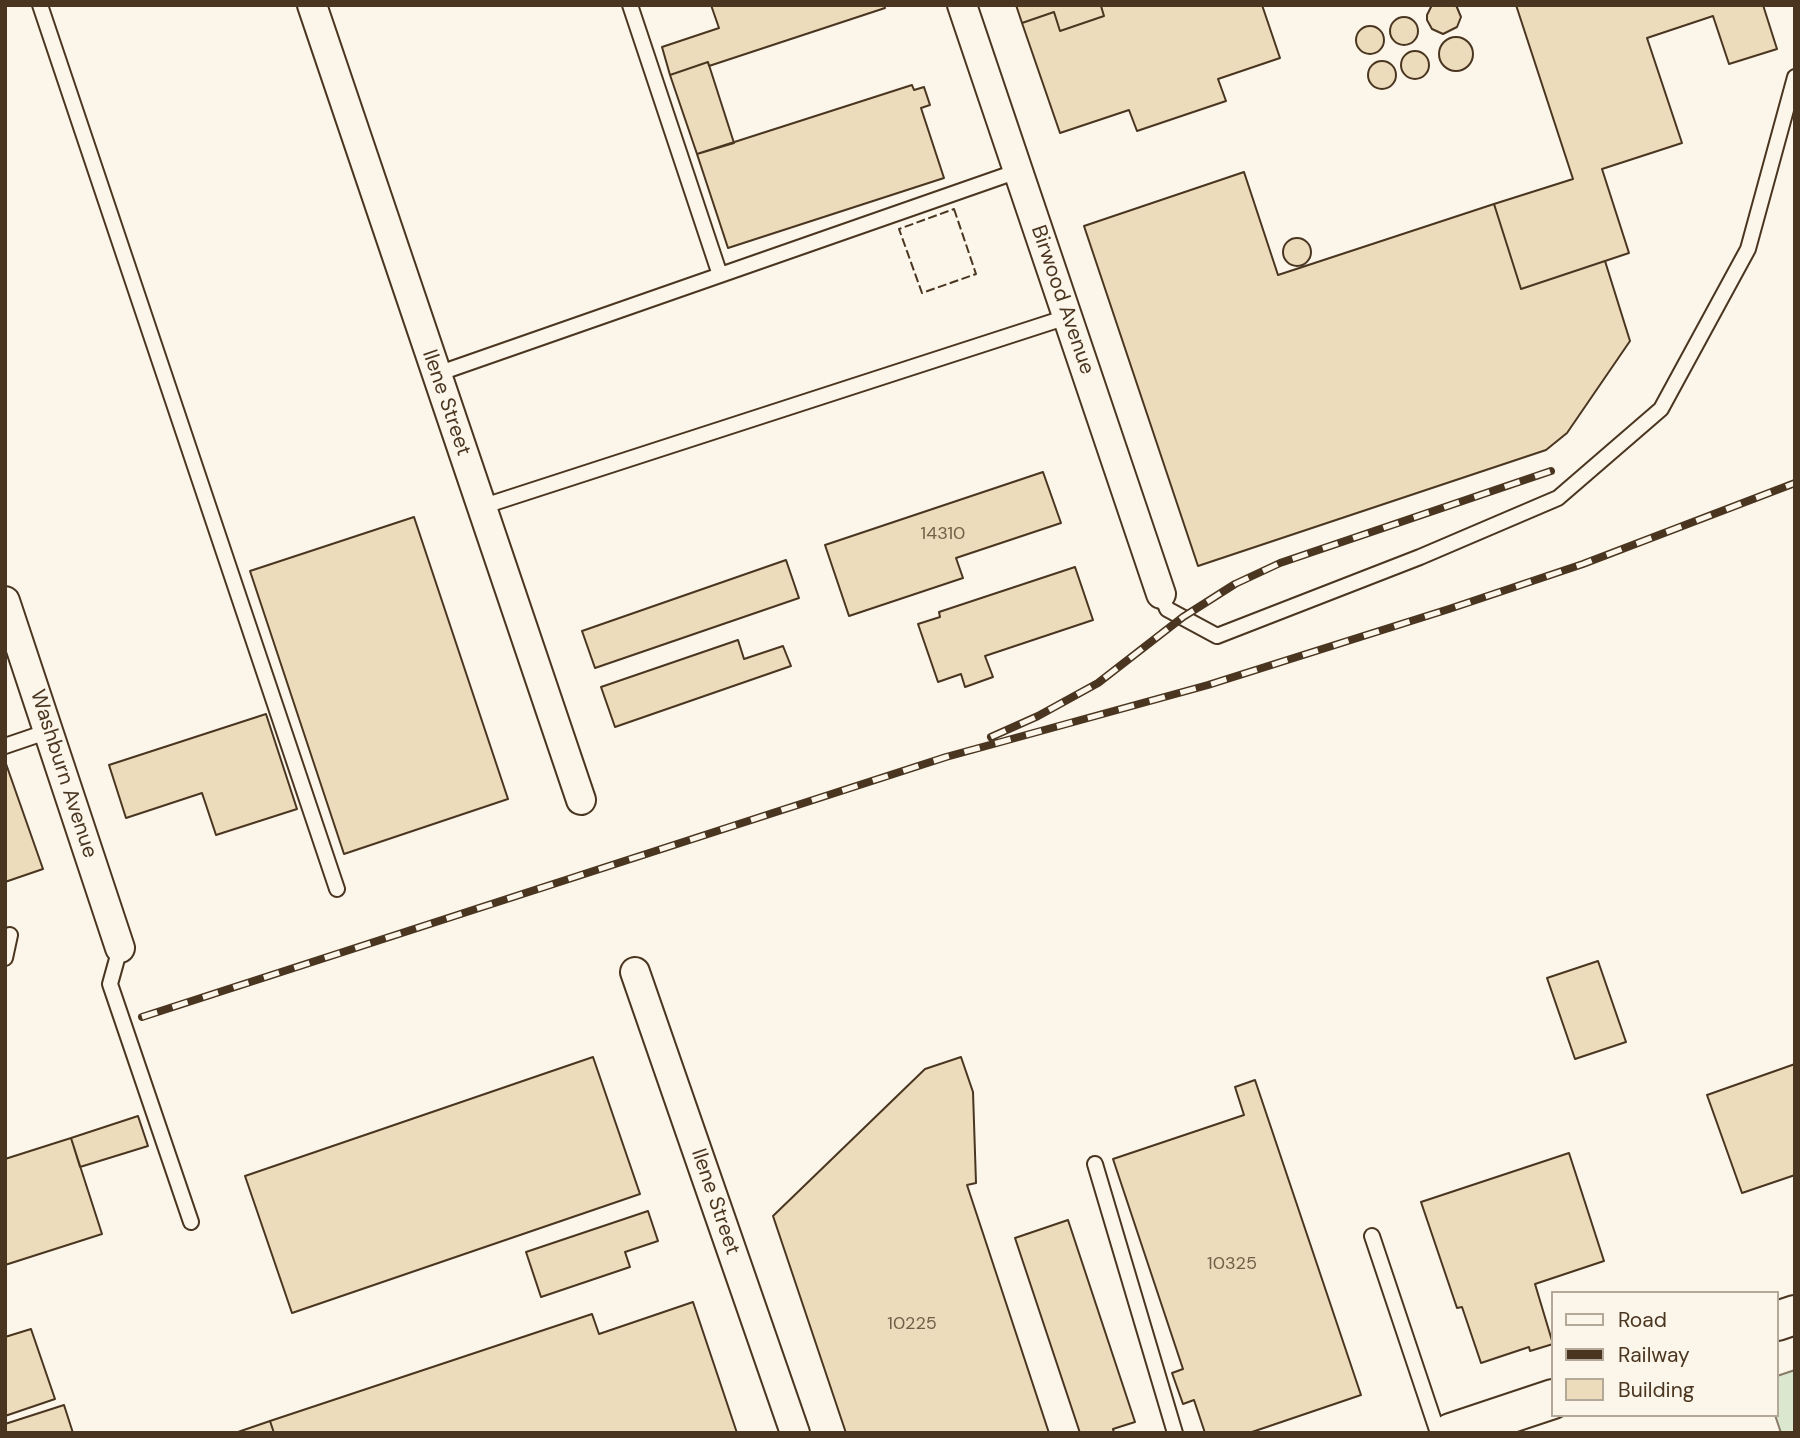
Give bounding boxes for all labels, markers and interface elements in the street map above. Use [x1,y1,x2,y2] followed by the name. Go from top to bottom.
[1025,222,1099,378] street label: Birwood Avenue
[416,347,476,459] street label: Ilene Street
[921,523,965,545] house number: 14310
[24,687,102,861] street label: Washburn Avenue
[685,1146,745,1258] street label: Ilene Street
[1207,1253,1257,1275] house number: 10325
[1552,1291,1779,1417] legend
[1618,1306,1667,1334] text: Road
[887,1313,937,1335] house number: 10225
[1618,1341,1690,1369] text: Railway
[1618,1376,1694,1404] text: Building

